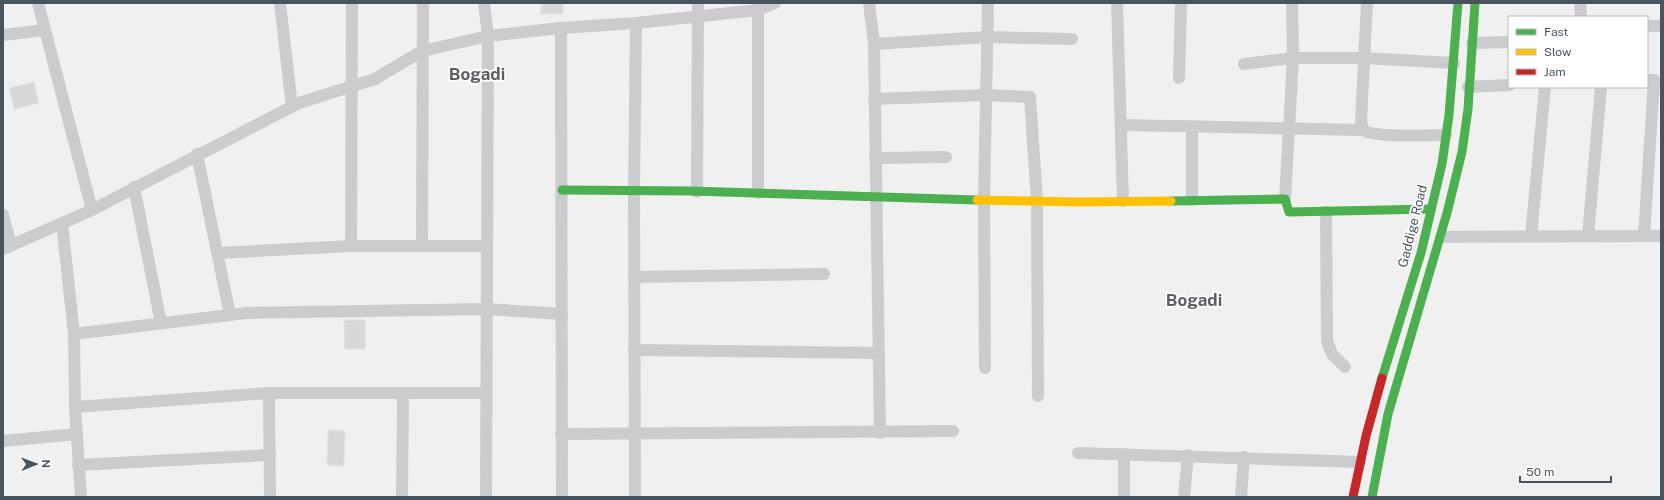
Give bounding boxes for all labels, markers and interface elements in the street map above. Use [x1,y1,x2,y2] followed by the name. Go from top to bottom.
[1508,16,1648,88] legend
[1544,25,1569,39] text: Fast
[1544,45,1572,59] text: Slow
[449,64,505,84] district label: Bogadi
[1544,65,1566,79] text: Jam
[1395,183,1430,269] street label: Gaddige Road
[1166,290,1222,310] district label: Bogadi
[16,444,56,484] north arrow
[1520,458,1611,484] scale bar
[40,459,52,468] text: N
[1526,465,1554,479] text: 50 m

